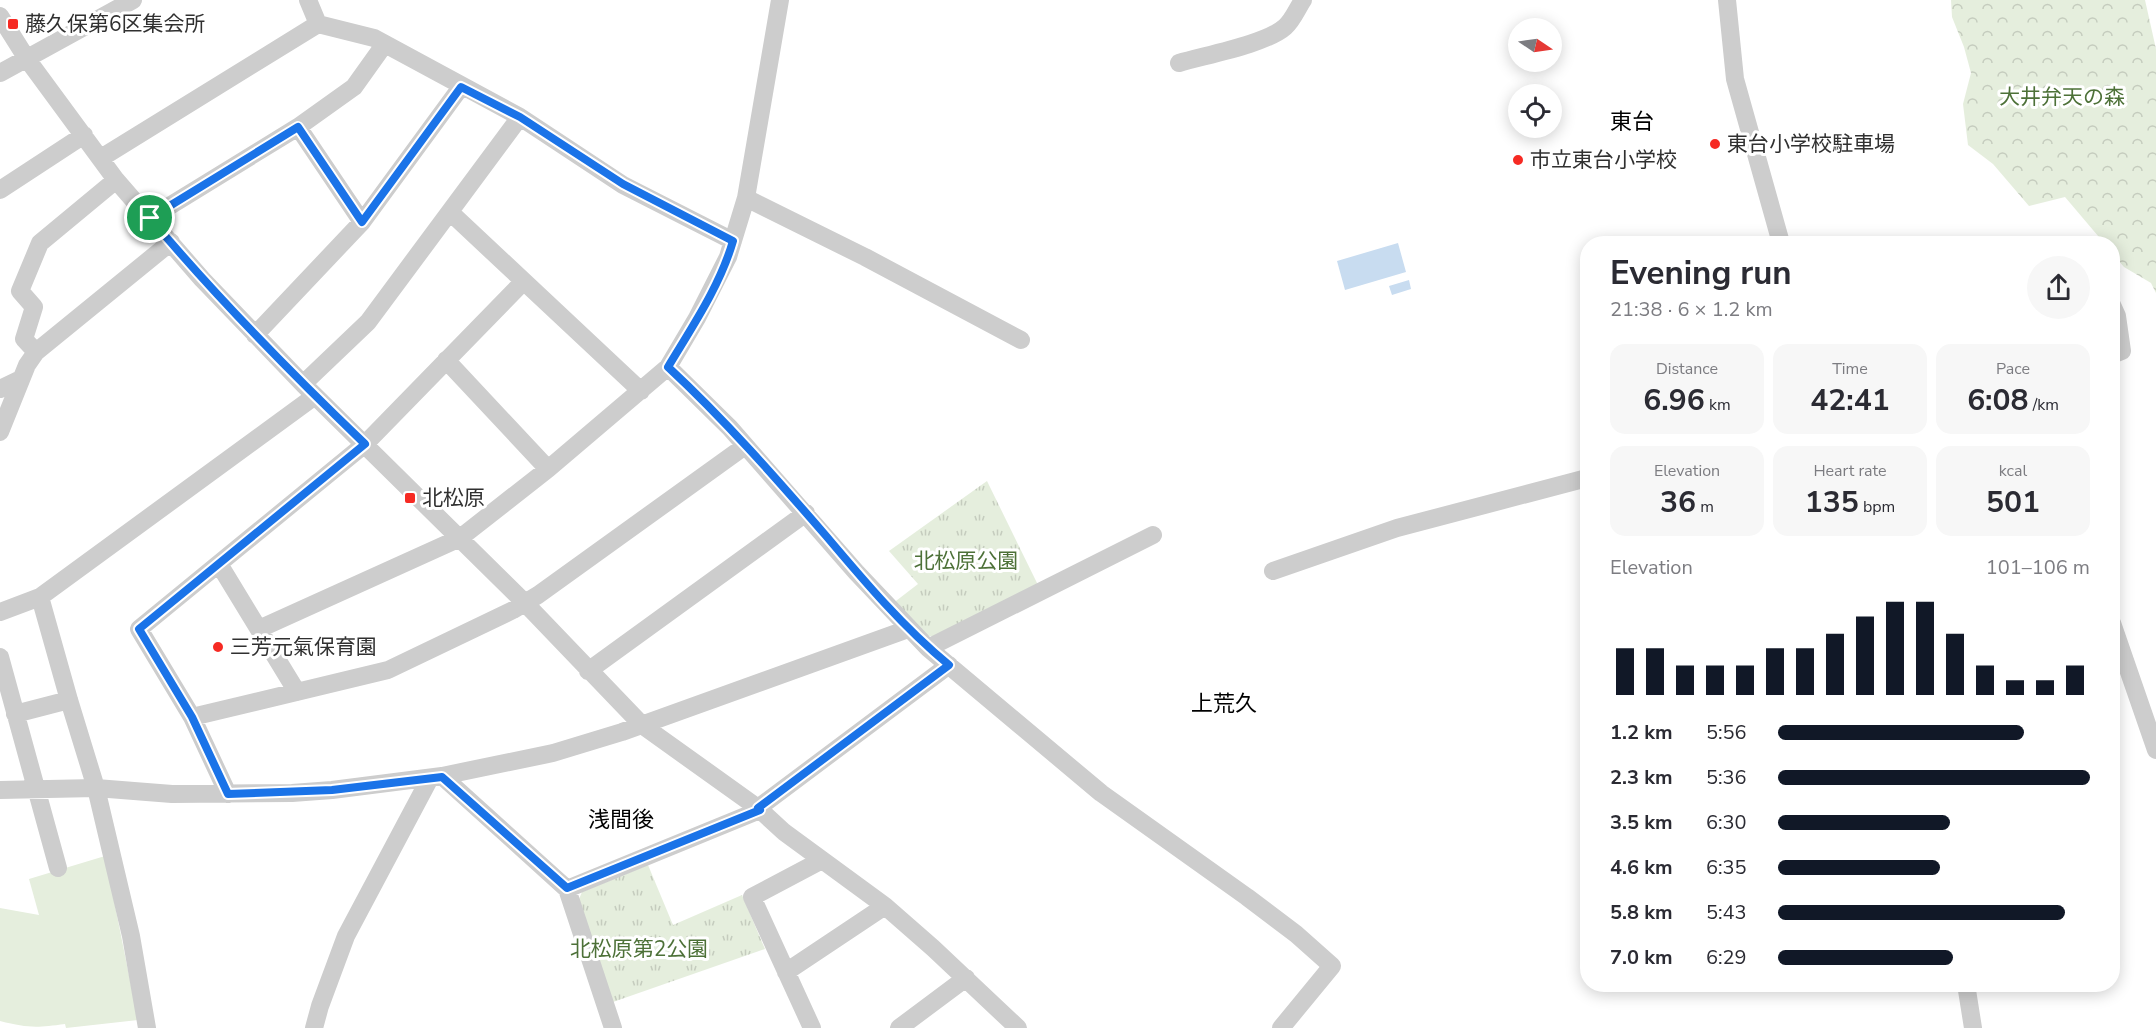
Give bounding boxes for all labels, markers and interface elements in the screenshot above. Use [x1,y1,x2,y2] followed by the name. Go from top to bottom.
[25,10,206,38] place label: 藤久保第6区集会所
[6,17,20,31] marker: 藤久保第6区集会所
[1508,18,1562,72] north arrow
[1508,18,1562,138] map controls
[1999,83,2125,111] park label: 大井弁天の森
[1508,84,1562,138] button: locate
[1610,107,1654,137] district label: 東台
[1727,130,1895,158] place label: 東台小学校駐車場
[1708,137,1722,151] marker: 東台小学校駐車場
[1530,146,1677,174] place label: 市立東台小学校
[1511,153,1525,167] marker: 市立東台小学校
[124,192,175,243] pin
[133,201,166,234] icon: arrive
[1610,251,1792,296] text: Evening run
[2027,256,2090,319] button: share
[1610,296,1773,323] text: 21:38 · 6 × 1.2 km
[1656,358,1718,380] text: Distance
[1832,358,1868,380] text: Time
[1996,358,2030,380] text: Pace
[1643,380,1705,421] text: 6.96
[1810,380,1890,421] text: 42:41
[1967,380,2029,421] text: 6:08
[1705,394,1731,416] text: km
[2029,394,2059,416] text: /km
[1654,460,1720,482] text: Elevation
[1813,460,1887,482] text: Heart rate
[1999,460,2027,482] text: kcal
[1660,482,1696,523] text: 36
[1805,482,1859,523] text: 135
[1986,482,2040,523] text: 501
[422,484,485,512] place label: 北松原
[403,491,417,505] marker: 北松原
[1696,496,1714,518] text: m
[1859,496,1895,518] text: bpm
[914,547,1019,575] park label: 北松原公園
[1610,554,1693,581] text: Elevation
[1986,554,2090,581] text: 101–106 m
[230,633,377,661] place label: 三芳元氣保育園
[211,640,225,654] marker: 三芳元氣保育園
[1191,689,1257,719] district label: 上荒久
[1610,719,1673,746] text: 1.2 km
[1706,719,1747,746] text: 5:56
[1610,764,1673,791] text: 2.3 km
[1706,764,1747,791] text: 5:36
[588,805,654,835] district label: 浅間後
[1610,809,1673,836] text: 3.5 km
[1706,809,1747,836] text: 6:30
[1610,854,1673,881] text: 4.6 km
[1706,854,1747,881] text: 6:35
[1610,899,1673,926] text: 5.8 km
[1706,899,1747,926] text: 5:43
[570,935,708,963] park label: 北松原第2公園
[1610,944,1673,971] text: 7.0 km
[1706,944,1747,971] text: 6:29

